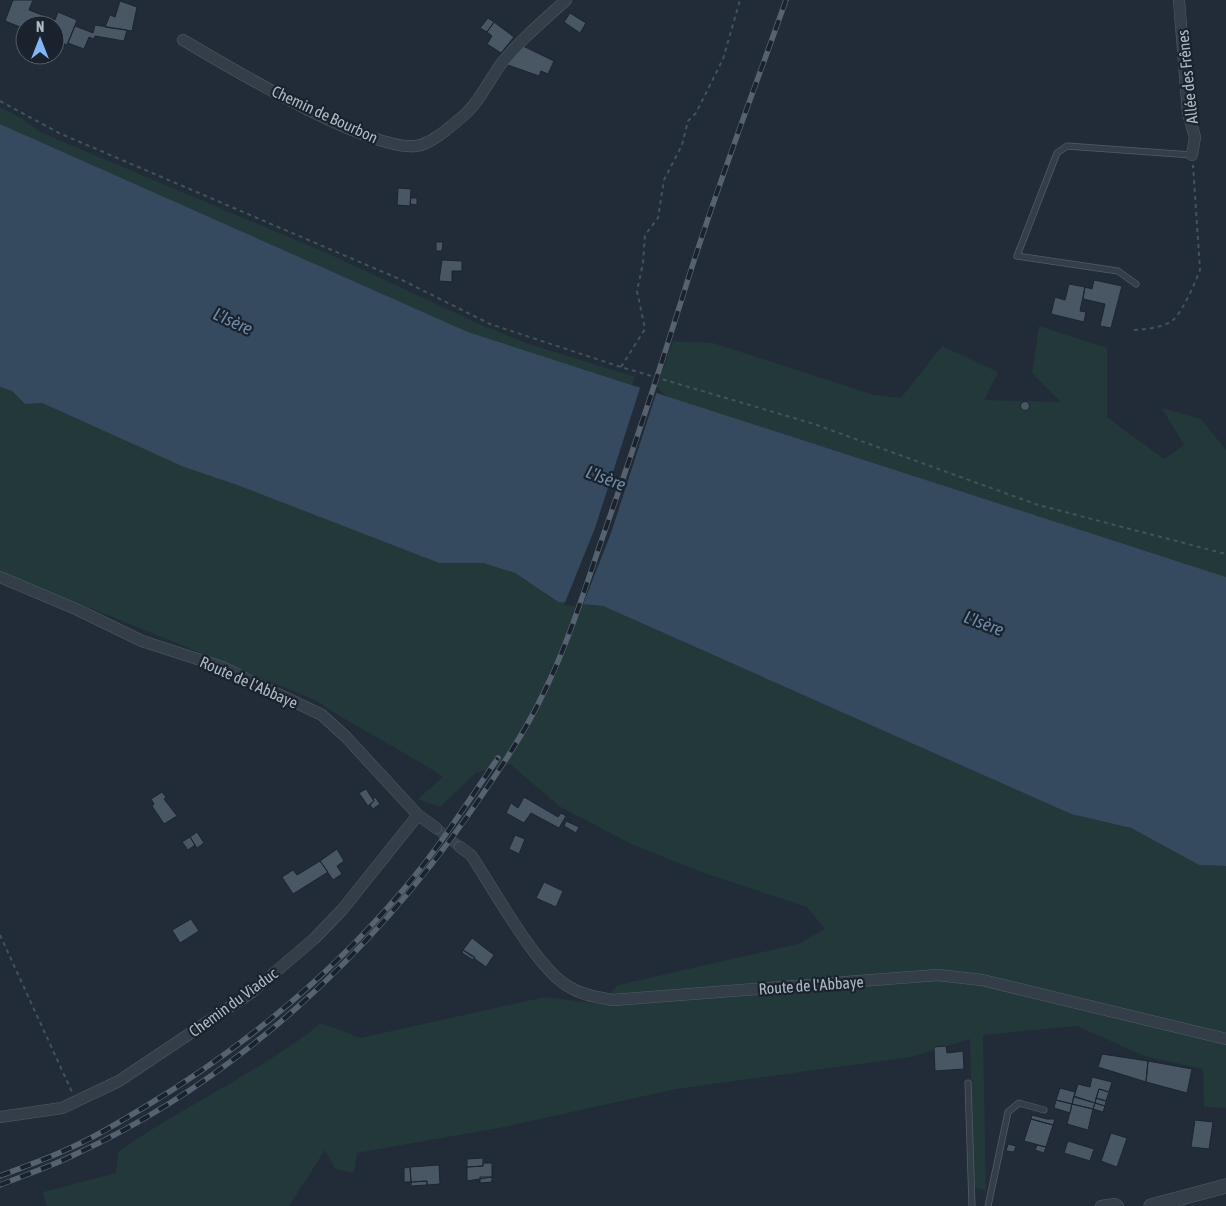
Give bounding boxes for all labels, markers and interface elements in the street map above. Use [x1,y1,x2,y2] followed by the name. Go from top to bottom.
[15,15,65,65] north arrow
[36,19,44,35] text: N
[1173,29,1201,125] street label: Allée des Frênes
[269,82,381,146] street label: Chemin de Bourbon
[210,303,256,339] water label: L'Isère
[583,461,629,495] water label: L'Isère
[961,606,1007,640] water label: L'Isère
[197,652,301,713] street label: Route de l'Abbaye
[185,964,281,1040] street label: Chemin du Viaduc
[758,972,864,999] street label: Route de l'Abbaye

